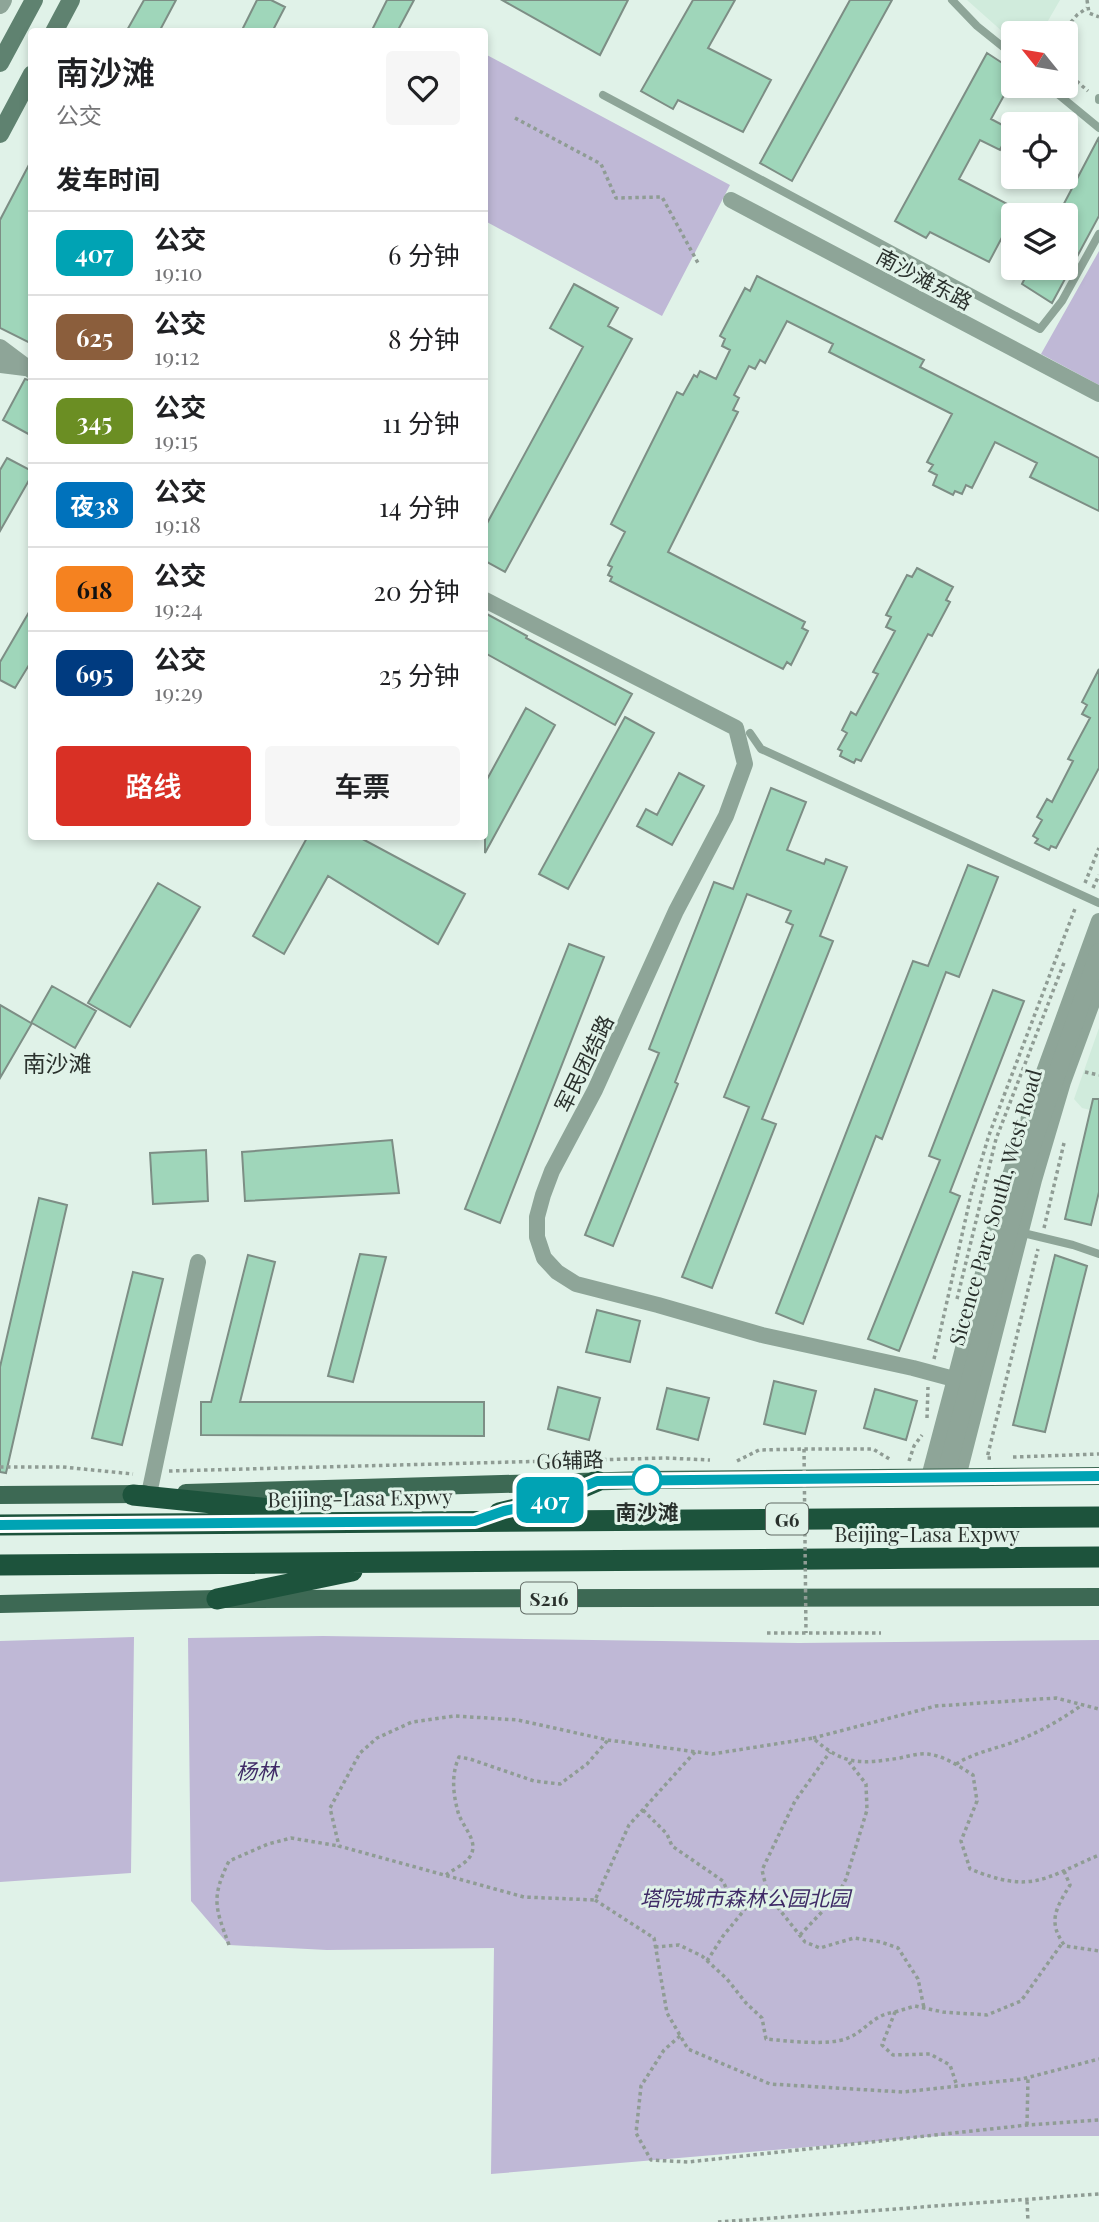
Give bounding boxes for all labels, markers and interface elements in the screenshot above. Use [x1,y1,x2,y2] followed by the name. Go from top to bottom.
[1001,21,1078,98] north arrow
[1001,21,1078,280] map controls
[56,49,155,93] text: 南沙滩
[386,51,460,125] button: heart
[56,99,102,130] text: 公交
[1001,112,1078,189] button: locate
[56,161,160,196] text: 发车时间
[1001,203,1078,280] button: layers
[154,221,206,256] text: 公交
[75,237,114,269] text: 407
[388,237,460,272] text: 6 分钟
[872,241,978,315] street label: 南沙滩东路
[154,256,203,287] text: 19:10
[154,305,206,340] text: 公交
[76,321,113,353] text: 625
[388,321,460,356] text: 8 分钟
[154,340,200,371] text: 19:12
[154,389,206,424] text: 公交
[77,405,112,437] text: 345
[382,405,460,440] text: 11 分钟
[154,424,198,455] text: 19:15
[154,473,206,508] text: 公交
[70,489,119,521] text: 夜38
[379,489,460,524] text: 14 分钟
[154,508,201,539] text: 19:18
[154,557,206,592] text: 公交
[76,573,113,605] text: 618
[373,573,460,608] text: 20 分钟
[154,592,203,623] text: 19:24
[154,641,206,676] text: 公交
[76,657,113,689] text: 695
[379,657,460,692] text: 25 分钟
[154,676,203,707] text: 19:29
[56,746,251,826] button: 路线
[265,746,460,826] button: 车票
[547,1010,619,1116] street label: 军民团结路
[23,1047,92,1078] district label: 南沙滩
[941,1065,1047,1349] street label: Sicence Parc South, West Road
[536,1444,604,1474] street label: G6辅路
[632,1465,662,1495] marker: 南沙滩
[510,1477,590,1523] line badge: 407
[267,1481,453,1513] street label: Beijing-Lasa Expwy
[530,1484,570,1516] text: 407
[616,1497,679,1525] place label: 南沙滩
[766,1504,808,1534] road number: G6
[834,1519,1020,1547] street label: Beijing-Lasa Expwy
[521,1582,577,1614] road number: S216
[236,1756,281,1784] park label: 杨林
[640,1883,853,1911] park label: 塔院城市森林公园北园

